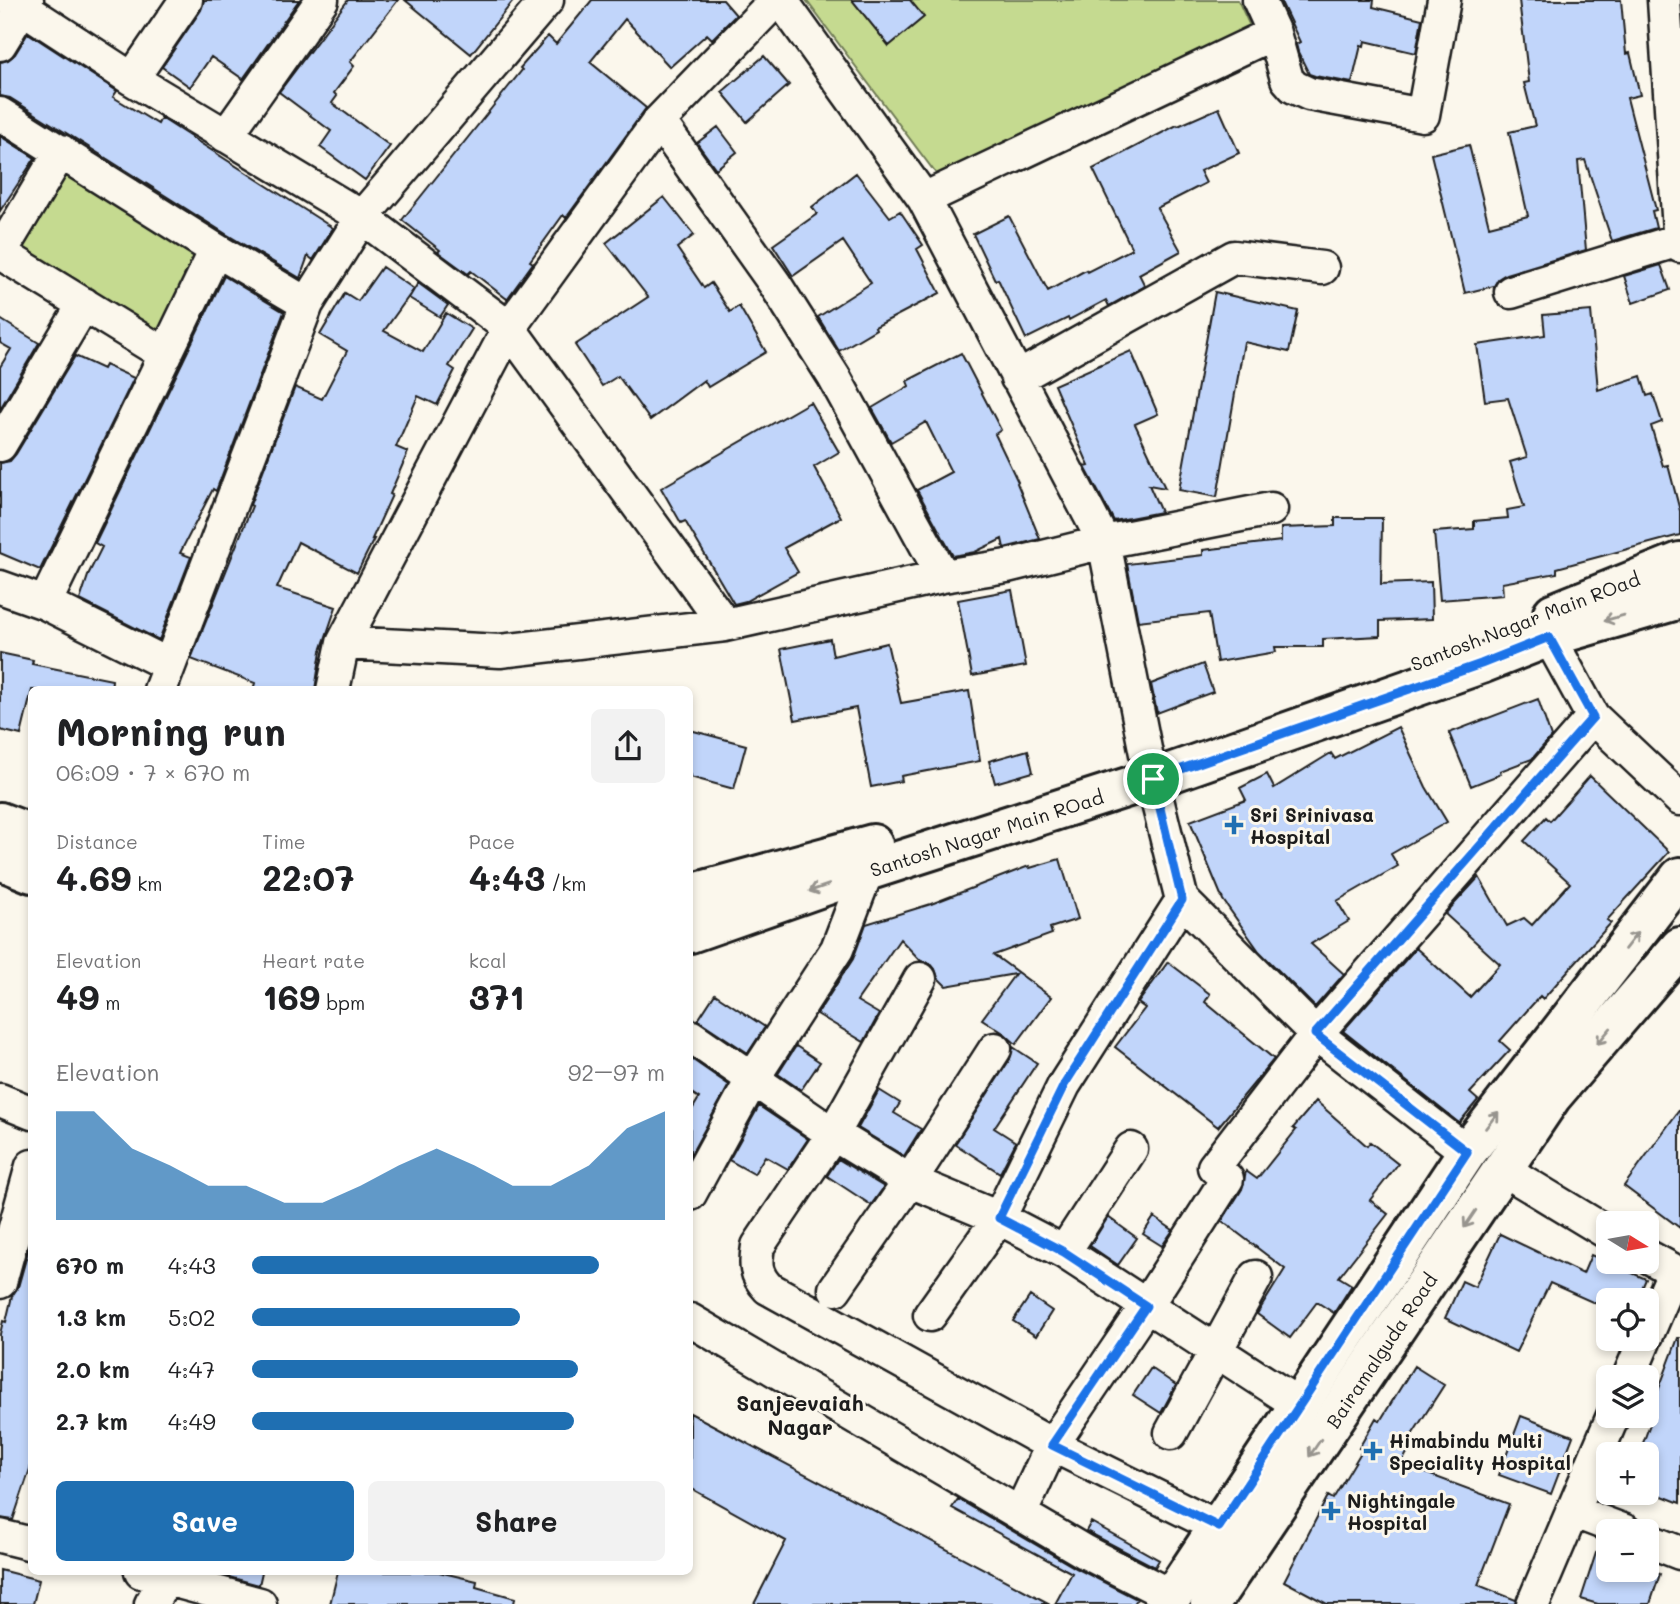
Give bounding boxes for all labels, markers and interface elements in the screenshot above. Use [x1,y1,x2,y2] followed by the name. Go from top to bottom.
[1407,566,1643,676] street label: Santosh Nagar Main ROad
[1604,612,1626,625] one-way arrow
[56,706,286,756] text: Morning run
[591,709,665,783] button: share
[1123,749,1183,809] pin
[56,757,250,787] text: 06:09 · 7 × 670 m
[1134,760,1172,798] icon: arrive
[867,783,1106,882] street label: Santosh Nagar Main ROad
[1250,802,1374,849] place label: Sri Srinivasa Hospital
[1224,815,1244,835] marker: Sri Srinivasa Hospital
[56,829,138,854] text: Distance
[262,829,306,854] text: Time
[469,829,515,854] text: Pace
[56,854,131,900] text: 4.69
[262,854,355,900] text: 22:07
[469,854,545,900] text: 4:43
[131,871,163,896] text: km
[545,871,586,896] text: /km
[809,883,831,895] one-way arrow
[1623,932,1638,950] one-way arrow
[56,948,141,973] text: Elevation
[262,948,365,973] text: Heart rate
[469,948,507,973] text: kcal
[56,973,99,1019] text: 49
[262,973,320,1019] text: 169
[469,973,525,1019] text: 371
[99,990,120,1015] text: m
[320,990,365,1015] text: bpm
[1596,1026,1612,1044] one-way arrow
[56,1057,159,1087] text: Elevation
[568,1057,665,1087] text: 92–97 m
[1484,1112,1499,1130] one-way arrow
[1463,1209,1477,1228] one-way arrow
[1596,1211,1659,1274] north arrow
[1596,1211,1659,1582] map controls
[56,1250,124,1280] text: 670 m
[168,1250,216,1280] text: 4:43
[1320,1268,1442,1432] street label: Bairamalguda Road
[1596,1288,1659,1351] button: locate
[56,1302,126,1332] text: 1.3 km
[168,1302,216,1332] text: 5:02
[56,1354,130,1384] text: 2.0 km
[168,1354,215,1384] text: 4:47
[1596,1365,1659,1428] button: layers
[736,1389,864,1440] district label: Sanjeevaiah Nagar
[56,1406,128,1436] text: 2.7 km
[168,1406,216,1436] text: 4:49
[1389,1428,1571,1475] place label: Himabindu Multi Speciality Hospital
[1307,1438,1322,1457] one-way arrow
[1363,1441,1383,1461] marker: Himabindu Multi Speciality Hospital
[1596,1442,1659,1505] button: +
[56,1481,354,1561] button: Save
[368,1481,665,1561] button: Share
[1347,1488,1455,1535] place label: Nightingale Hospital
[1321,1501,1341,1521] marker: Nightingale Hospital
[1596,1519,1659,1582] button: −

